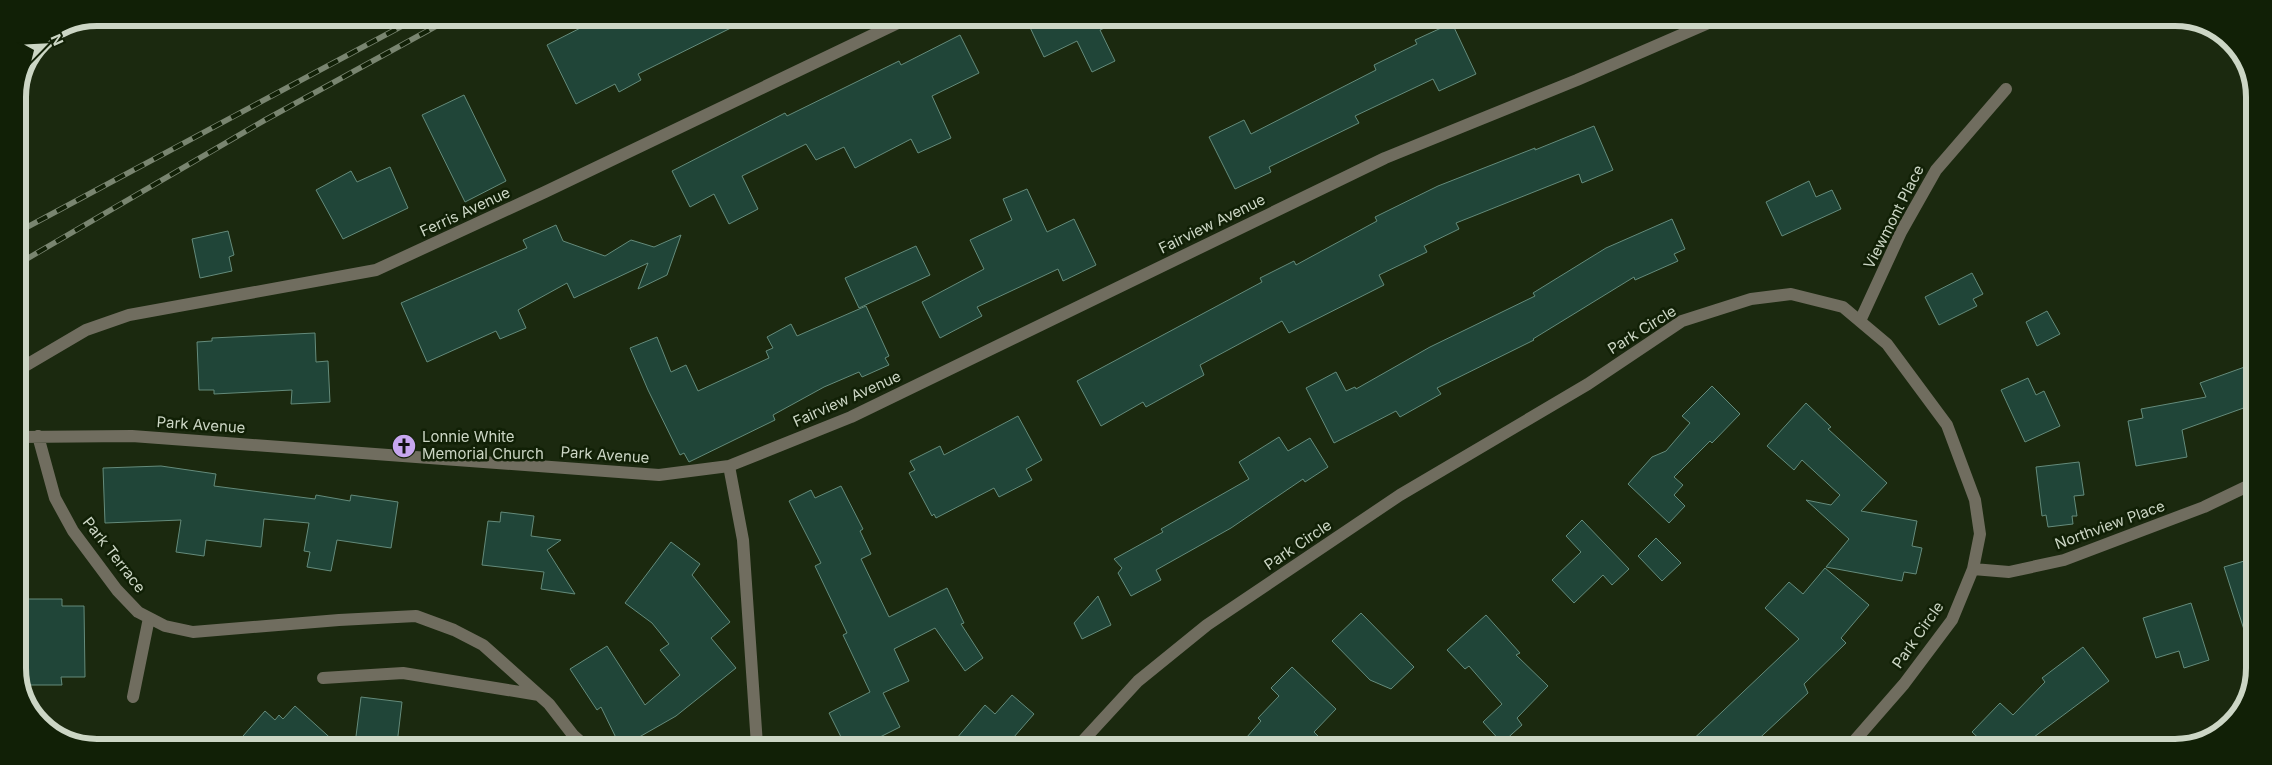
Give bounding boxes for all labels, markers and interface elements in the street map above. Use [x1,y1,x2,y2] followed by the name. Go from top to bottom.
[20,20,70,70] north arrow
[47,31,67,48] text: N
[1859,162,1928,272] street label: Viewmont Place
[417,182,513,241] street label: Ferris Avenue
[1155,190,1268,258] street label: Fairview Avenue
[1604,301,1680,358] street label: Park Circle
[790,366,904,431] street label: Fairview Avenue
[156,412,246,437] street label: Park Avenue
[422,427,544,463] place label: Lonnie White Memorial Church
[391,433,417,459] church icon: Lonnie White Memorial Church
[560,442,650,467] street label: Park Avenue
[2052,496,2167,553] street label: Northview Place
[79,513,150,596] street label: Park Terrace
[1260,515,1335,574] street label: Park Circle
[1888,598,1948,672] street label: Park Circle

